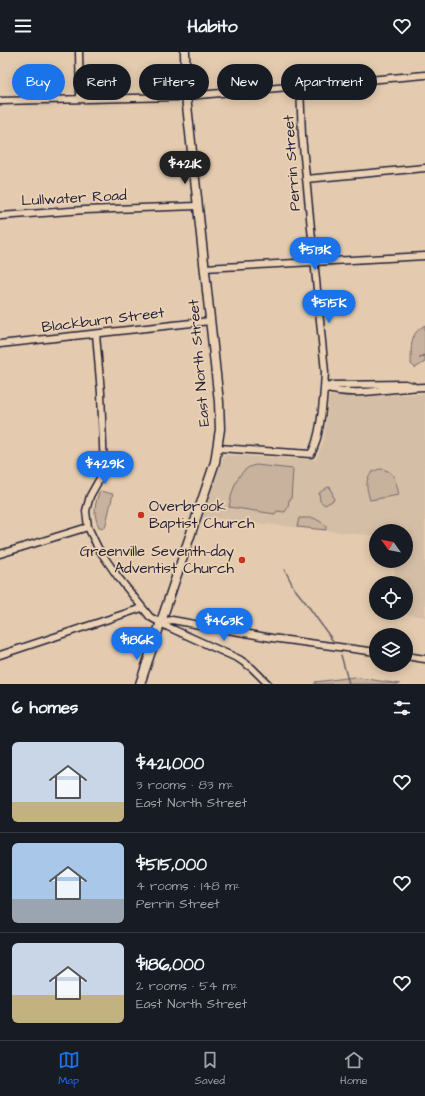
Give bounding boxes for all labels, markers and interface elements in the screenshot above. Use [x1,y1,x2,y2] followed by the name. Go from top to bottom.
[187,14,238,39] text: Habito
[12,15,34,37] icon: menu
[391,15,413,37] icon: heart
[12,64,65,100] chip: Buy
[73,64,131,100] chip: Rent
[139,64,209,100] chip: Filters
[217,64,273,100] chip: New
[281,64,377,100] chip: Apartment
[278,114,306,212] street label: Perrin Street
[157,151,213,185] pin: $421K
[168,155,202,173] text: $421K
[21,185,127,211] street label: Lullwater Road
[287,237,343,271] pin: $513K
[299,241,331,259] text: $513K
[301,290,357,324] pin: $515K
[311,294,347,312] text: $515K
[183,298,215,428] street label: East North Street
[40,302,166,338] street label: Blackburn Street
[77,451,133,485] pin: $429K
[86,455,124,473] text: $429K
[149,496,255,534] place label: Overbrook Baptist Church
[136,510,146,520] marker: Overbrook Baptist Church
[369,524,413,568] north arrow
[369,524,413,672] map controls
[80,541,235,579] place label: Greenville Seventh-day Adventist Church
[237,555,247,565] marker: Greenville Seventh-day Adventist Church
[369,576,413,620] button: locate
[196,608,252,642] pin: $463K
[205,612,243,630] text: $463K
[109,627,165,661] pin: $186K
[369,628,413,672] button: layers
[120,631,154,649] text: $186K
[12,696,78,720] text: 6 homes
[391,697,413,719] icon: filters
[136,752,204,776] text: $421,000
[44,758,92,806] icon: home
[391,771,413,793] icon: heart
[136,776,234,794] text: 3 rooms · 83 m²
[136,794,247,812] text: East North Street
[136,853,207,877] text: $515,000
[44,859,92,907] icon: home
[391,872,413,894] icon: heart
[136,877,240,895] text: 4 rooms · 148 m²
[136,895,219,913] text: Perrin Street
[136,953,205,977] text: $186,000
[44,959,92,1007] icon: home
[391,972,413,994] icon: heart
[136,977,238,995] text: 2 rooms · 54 m²
[136,995,247,1013] text: East North Street
[58,1049,80,1088] tab: Map
[195,1049,225,1088] tab: Saved
[340,1049,367,1088] tab: Home

